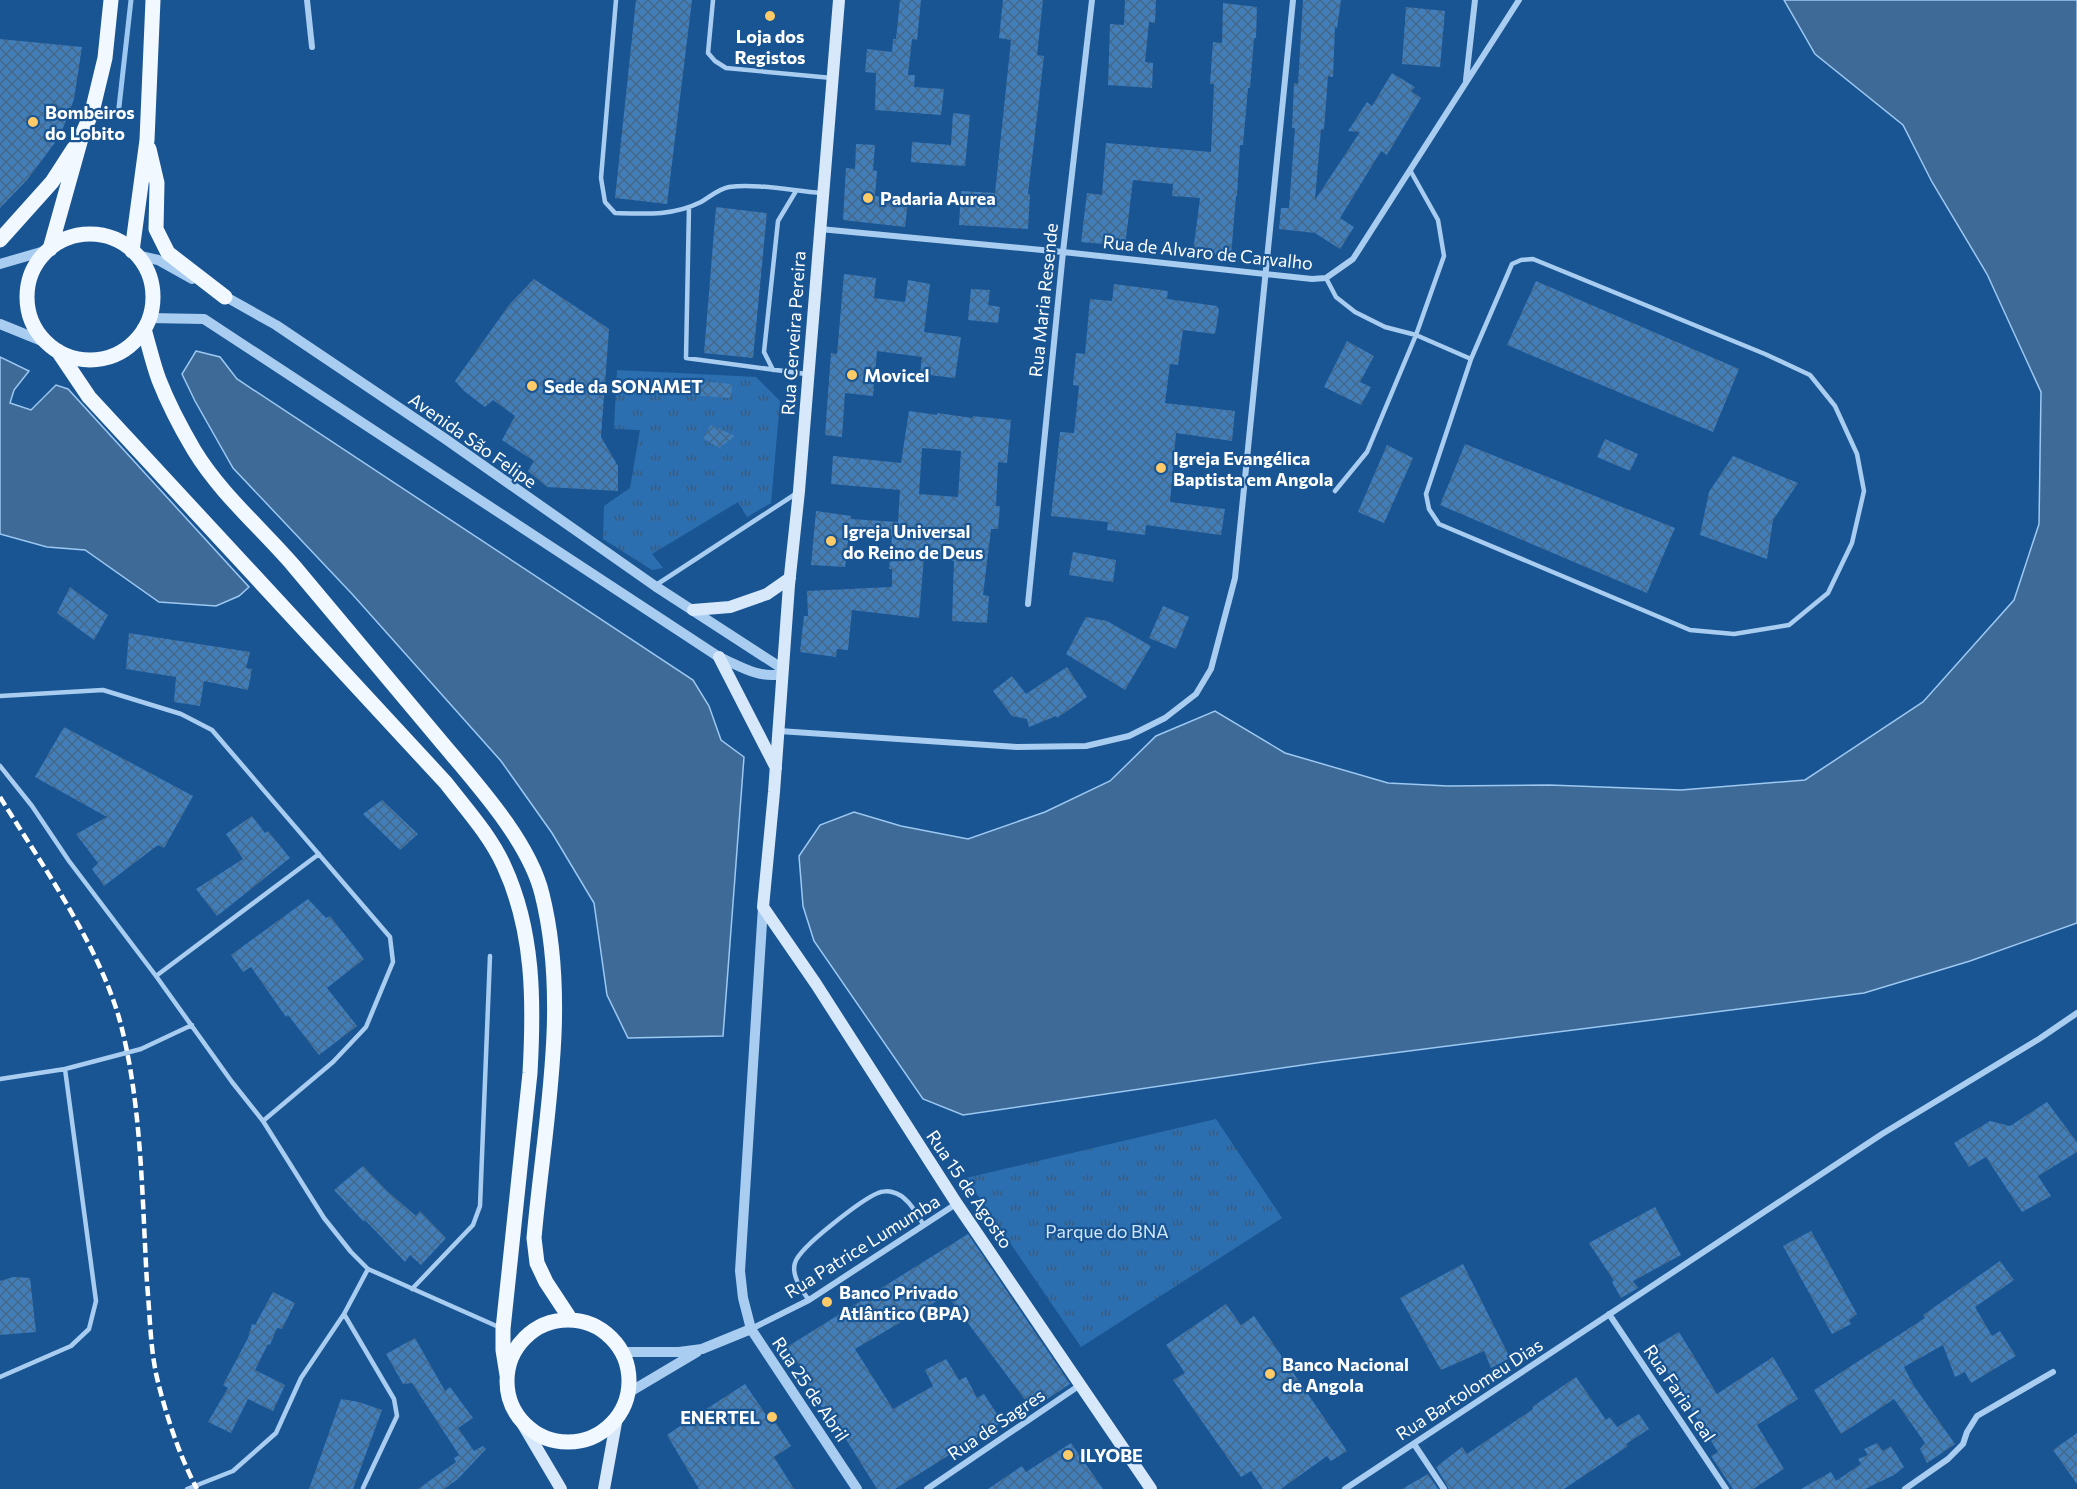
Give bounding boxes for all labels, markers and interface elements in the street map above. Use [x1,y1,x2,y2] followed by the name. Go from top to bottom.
[763,9,777,23] marker: Loja dos Registos
[735,25,805,68] place label: Loja dos Registos
[45,101,135,144] place label: Bombeiros do Lobito
[26,115,40,129] marker: Bombeiros do Lobito
[880,187,996,209] place label: Padaria Aurea
[861,191,875,205] marker: Padaria Aurea
[1024,222,1062,378] street label: Rua Maria Resende
[1102,230,1314,274] street label: Rua de Alvaro de Carvalho
[776,250,810,416] street label: Rua Cerveira Pereira
[864,364,930,386] place label: Movicel
[845,368,859,382] marker: Movicel
[544,375,703,397] place label: Sede da SONAMET
[525,379,539,393] marker: Sede da SONAMET
[405,388,541,492] street label: Avenida São Felipe
[1173,447,1333,490] place label: Igreja Evangélica Baptista em Angola
[1154,461,1168,475] marker: Igreja Evangélica Baptista em Angola
[843,520,983,563] place label: Igreja Universal do Reino de Deus
[824,534,838,548] marker: Igreja Universal do Reino de Deus
[922,1126,1018,1252] street label: Rua 15 de Agosto
[780,1189,944,1303] street label: Rua Patrice Lumumba
[1045,1220,1169,1242] park label: Parque do BNA
[839,1281,969,1324] place label: Banco Privado Atlântico (BPA)
[820,1295,834,1309] marker: Banco Privado Atlântico (BPA)
[768,1333,854,1445] street label: Rua 25 de Abril
[1391,1333,1547,1445] street label: Rua Bartolomeu Dias
[1639,1340,1721,1446] street label: Rua Faria Leal
[1282,1353,1409,1396] place label: Banco Nacional de Angola
[1263,1367,1277,1381] marker: Banco Nacional de Angola
[943,1383,1049,1465] street label: Rua de Sagres
[680,1406,760,1428] place label: ENERTEL
[765,1410,779,1424] marker: ENERTEL
[1080,1444,1143,1466] place label: ILYOBE
[1061,1448,1075,1462] marker: ILYOBE

